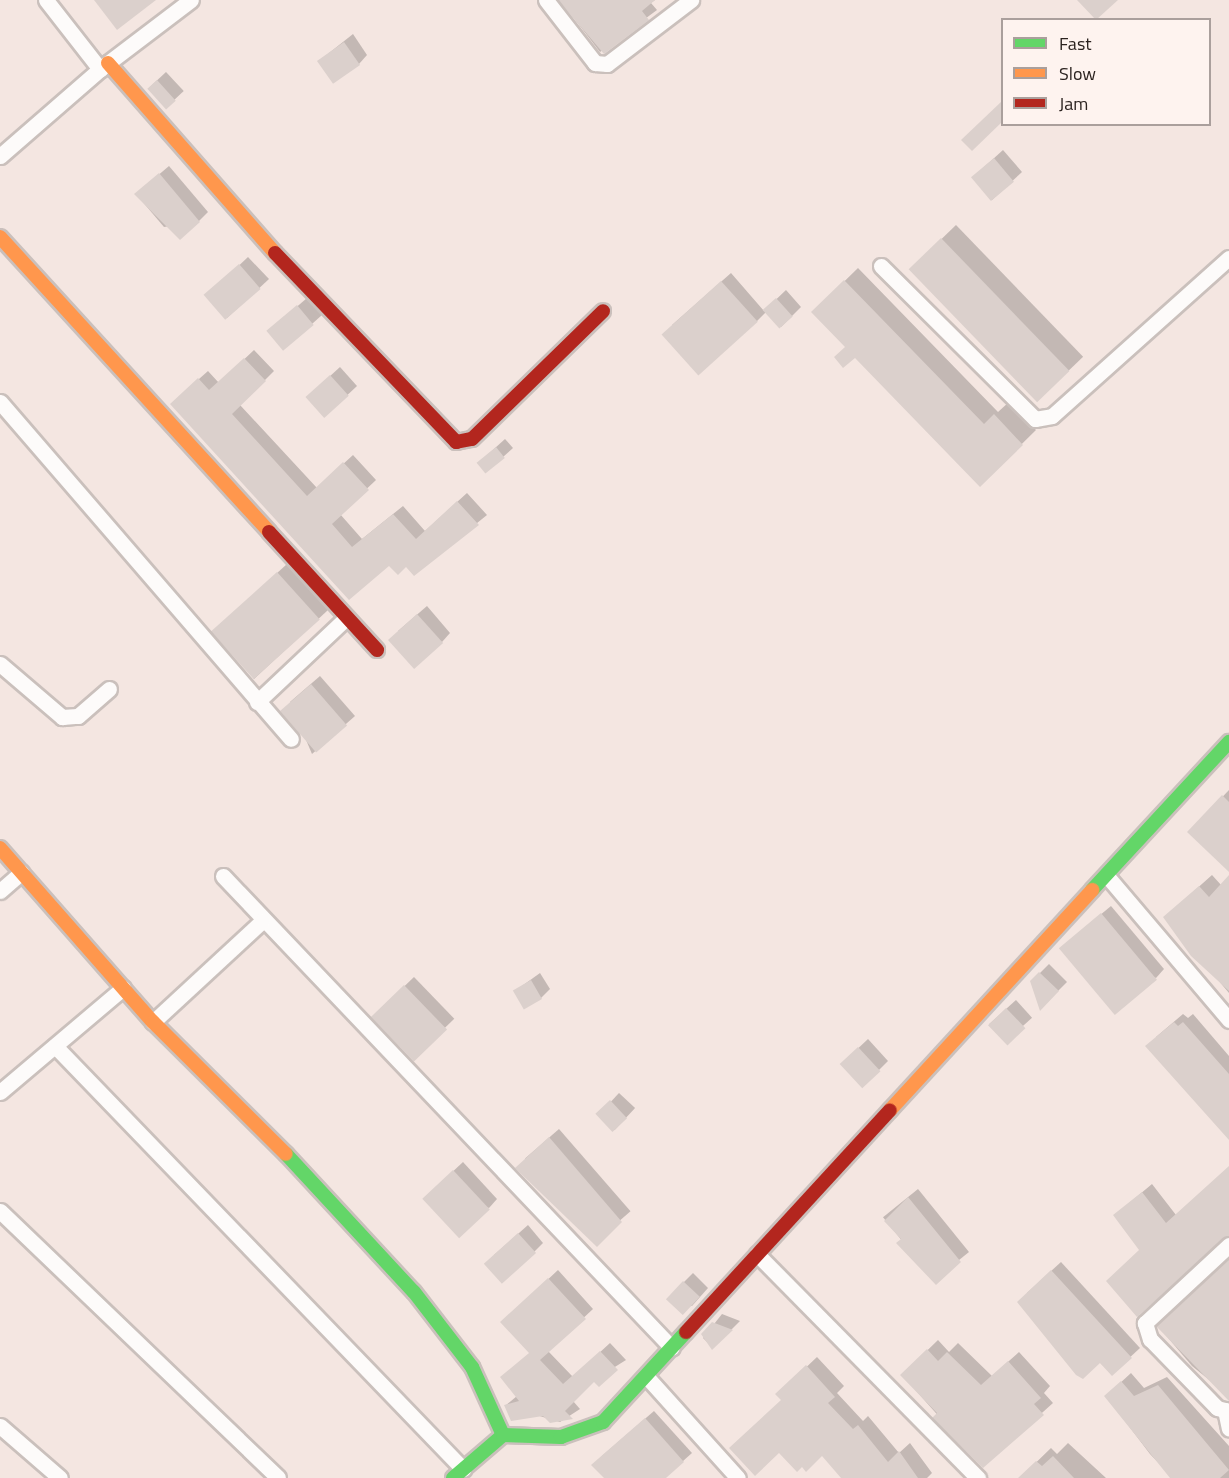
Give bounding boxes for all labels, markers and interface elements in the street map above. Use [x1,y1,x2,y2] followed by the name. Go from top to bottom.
[1001,18,1211,126] legend
[1059,30,1092,57] text: Fast
[1059,60,1096,87] text: Slow
[1059,90,1088,117] text: Jam

